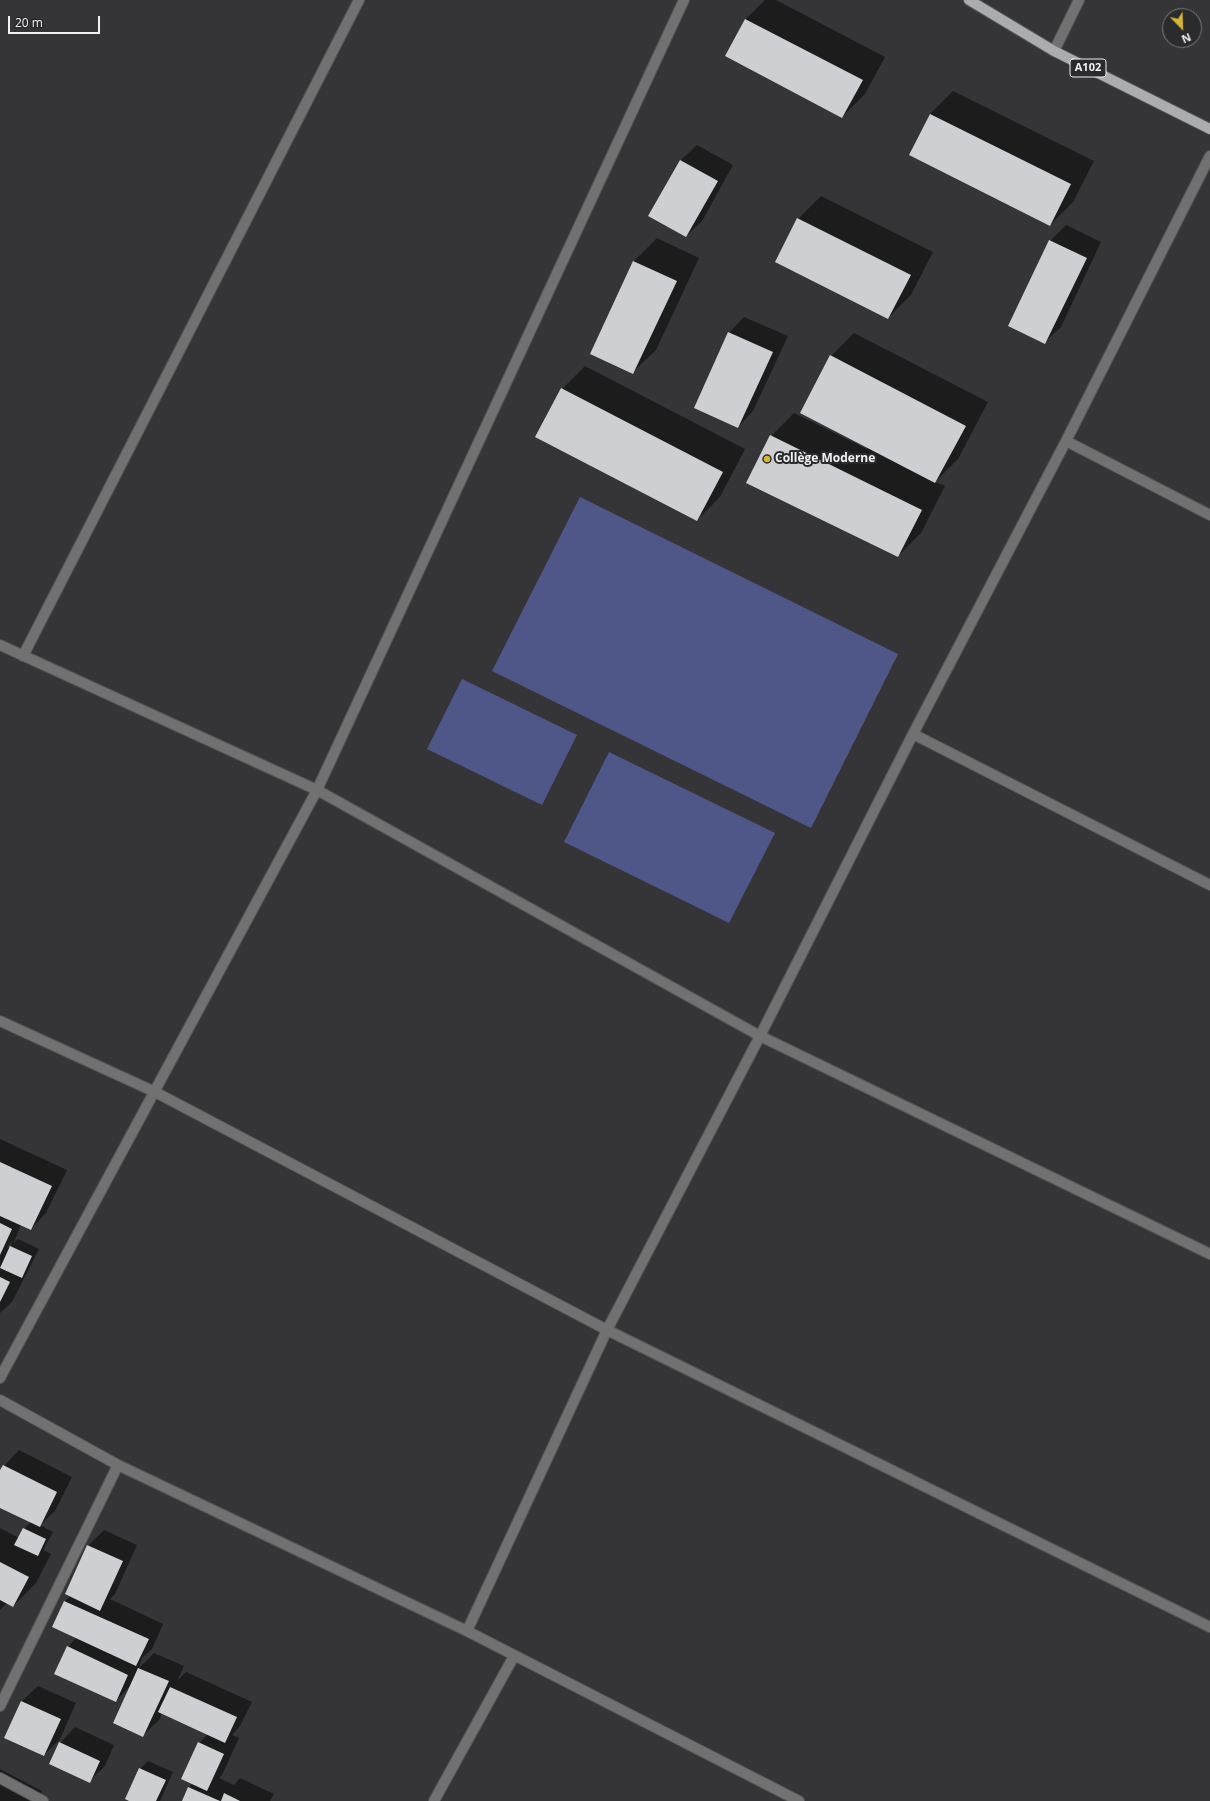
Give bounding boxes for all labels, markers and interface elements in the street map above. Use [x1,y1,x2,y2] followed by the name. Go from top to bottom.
[10,8,102,34] scale bar
[1162,8,1202,48] north arrow
[15,14,43,31] text: 20 m
[1179,30,1194,47] text: N
[1070,59,1106,77] road number: A102
[775,452,875,466] place label: Collège Moderne
[762,454,772,464] marker: Collège Moderne

